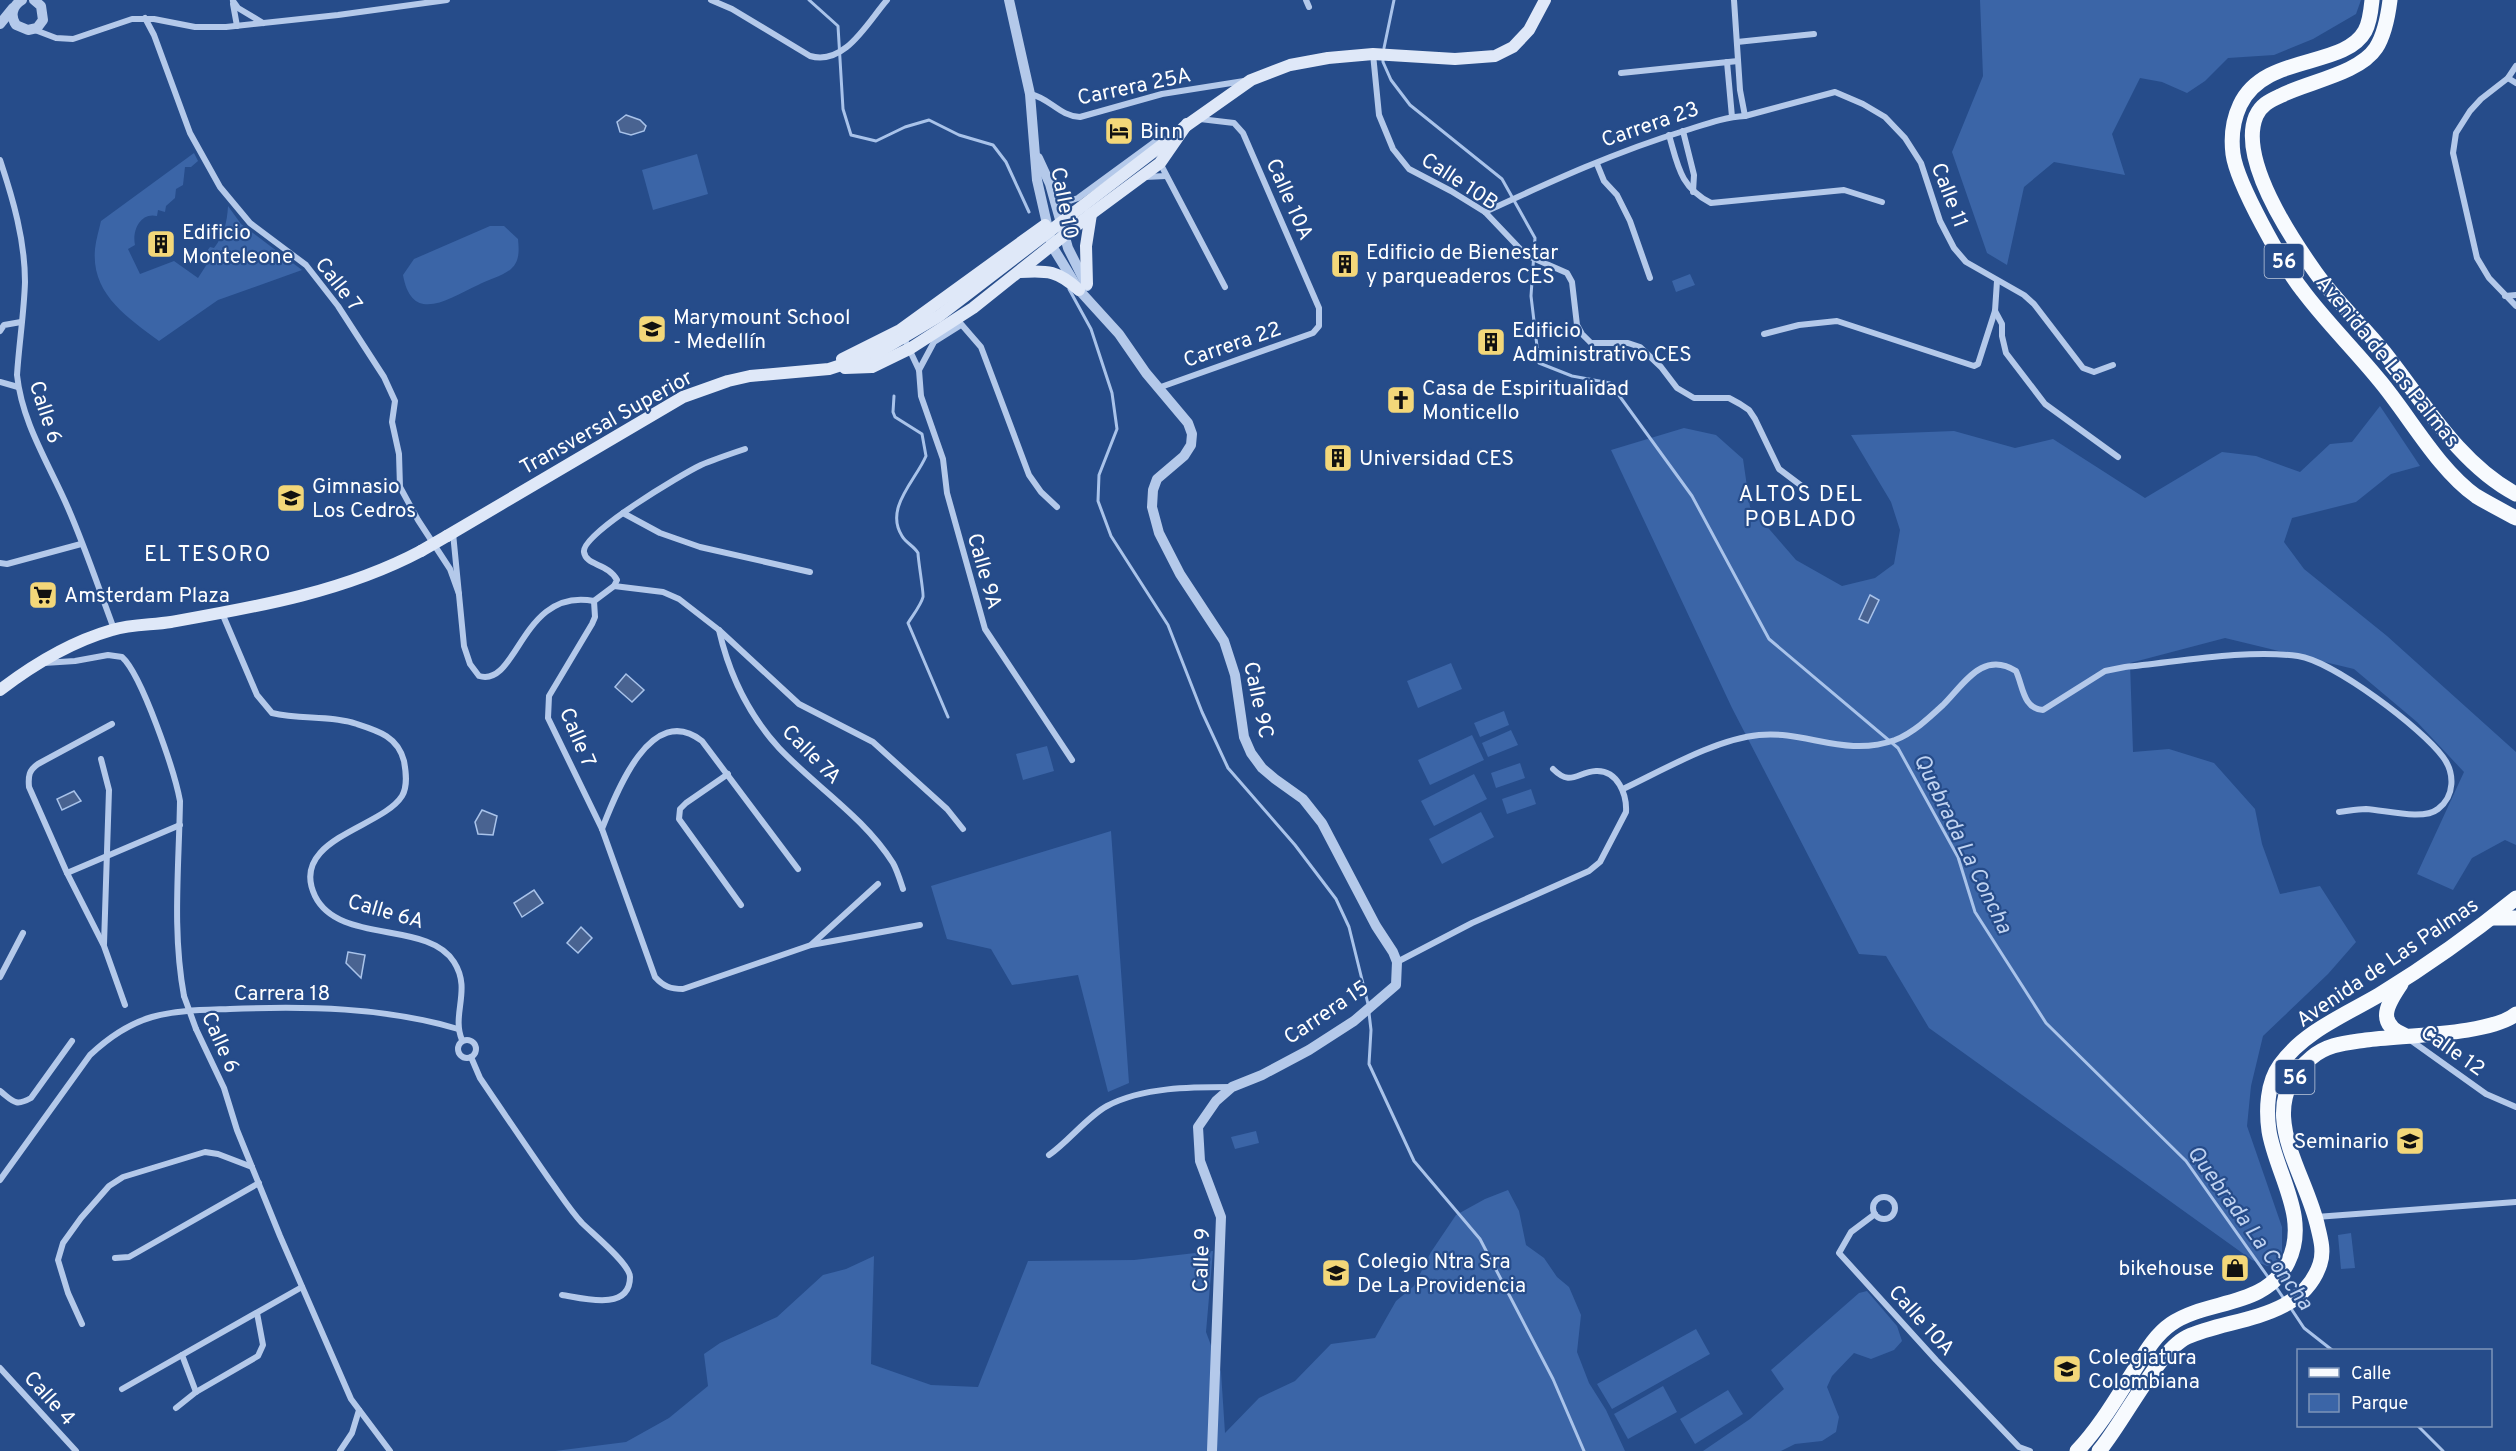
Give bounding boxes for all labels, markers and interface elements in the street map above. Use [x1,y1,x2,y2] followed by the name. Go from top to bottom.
[1075,62,1194,113] street label: Carrera 25A
[1598,96,1703,155] street label: Carrera 23
[1103,115,1135,147] hotel icon: Binn
[1140,119,1183,146] place label: Binn
[1415,147,1503,217] street label: Calle 10B
[1259,154,1319,245] street label: Calle 10A
[1924,159,1973,232] street label: Calle 11
[1043,165,1084,242] street label: Calle 10
[182,220,293,271] place label: Edificio Monteleone
[145,228,177,260] building icon: Edificio Monteleone
[1366,240,1559,291] place label: Edificio de Bienestar y parqueaderos CES
[2264,244,2304,278] road number: 56
[1329,248,1361,280] building icon: Edificio de Bienestar y parqueaderos CES
[308,252,368,318] street label: Calle 7
[2309,270,2465,454] street label: Avenida de Las Palmas
[673,305,851,356] place label: Marymount School - Medellín
[636,313,668,345] school or university icon: Marymount School - Medellín
[1180,316,1285,375] street label: Carrera 22
[1512,318,1692,369] place label: Edificio Administrativo CES
[1475,326,1507,358] building icon: Edificio Administrativo CES
[516,365,698,482] street label: Transversal Superior
[1422,376,1629,427] place label: Casa de Espiritualidad Monticello
[22,378,67,447] street label: Calle 6
[1385,384,1417,416] church icon: Casa de Espiritualidad Monticello
[1322,442,1354,474] building icon: Universidad CES
[1359,446,1514,473] place label: Universidad CES
[312,474,416,525] place label: Gimnasio Los Cedros
[275,482,307,514] school or university icon: Gimnasio Los Cedros
[1738,482,1864,534] district label: ALTOS DEL POBLADO
[960,530,1007,613] street label: Calle 9A
[144,542,272,569] district label: EL TESORO
[27,579,59,611] supermarket icon: Amsterdam Plaza
[64,583,230,610] place label: Amsterdam Plaza
[1236,659,1279,741] street label: Calle 9C
[552,704,601,771] street label: Calle 7
[775,719,847,791] street label: Calle 7A
[1906,750,2017,939] water label: Quebrada La Concha
[344,889,427,936] street label: Calle 6A
[2292,892,2484,1034] street label: Avenida de Las Palmas
[1279,975,1374,1051] street label: Carrera 15
[234,981,330,1008] street label: Carrera 18
[194,1008,245,1078] street label: Calle 6
[2415,1019,2490,1083] street label: Calle 12
[2276,1060,2314,1094] road number: 56
[2394,1125,2426,1157] school or university icon: Seminario
[2294,1129,2389,1156] place label: Seminario
[2180,1141,2318,1317] water label: Quebrada La Concha
[1188,1227,1217,1293] street label: Calle 9
[1357,1249,1526,1300] place label: Colegio Ntra Sra De La Providencia
[2219,1252,2251,1284] shop icon: bikehouse
[2118,1256,2214,1283] place label: bikehouse
[1320,1257,1352,1289] school or university icon: Colegio Ntra Sra De La Providencia
[1882,1280,1960,1362] street label: Calle 10A
[2088,1345,2200,1396] place label: Colegiatura Colombiana
[2297,1349,2492,1427] legend
[2051,1353,2083,1385] school or university icon: Colegiatura Colombiana
[2351,1363,2391,1386] text: Calle
[17,1366,81,1432] street label: Calle 4
[2351,1393,2408,1416] text: Parque

